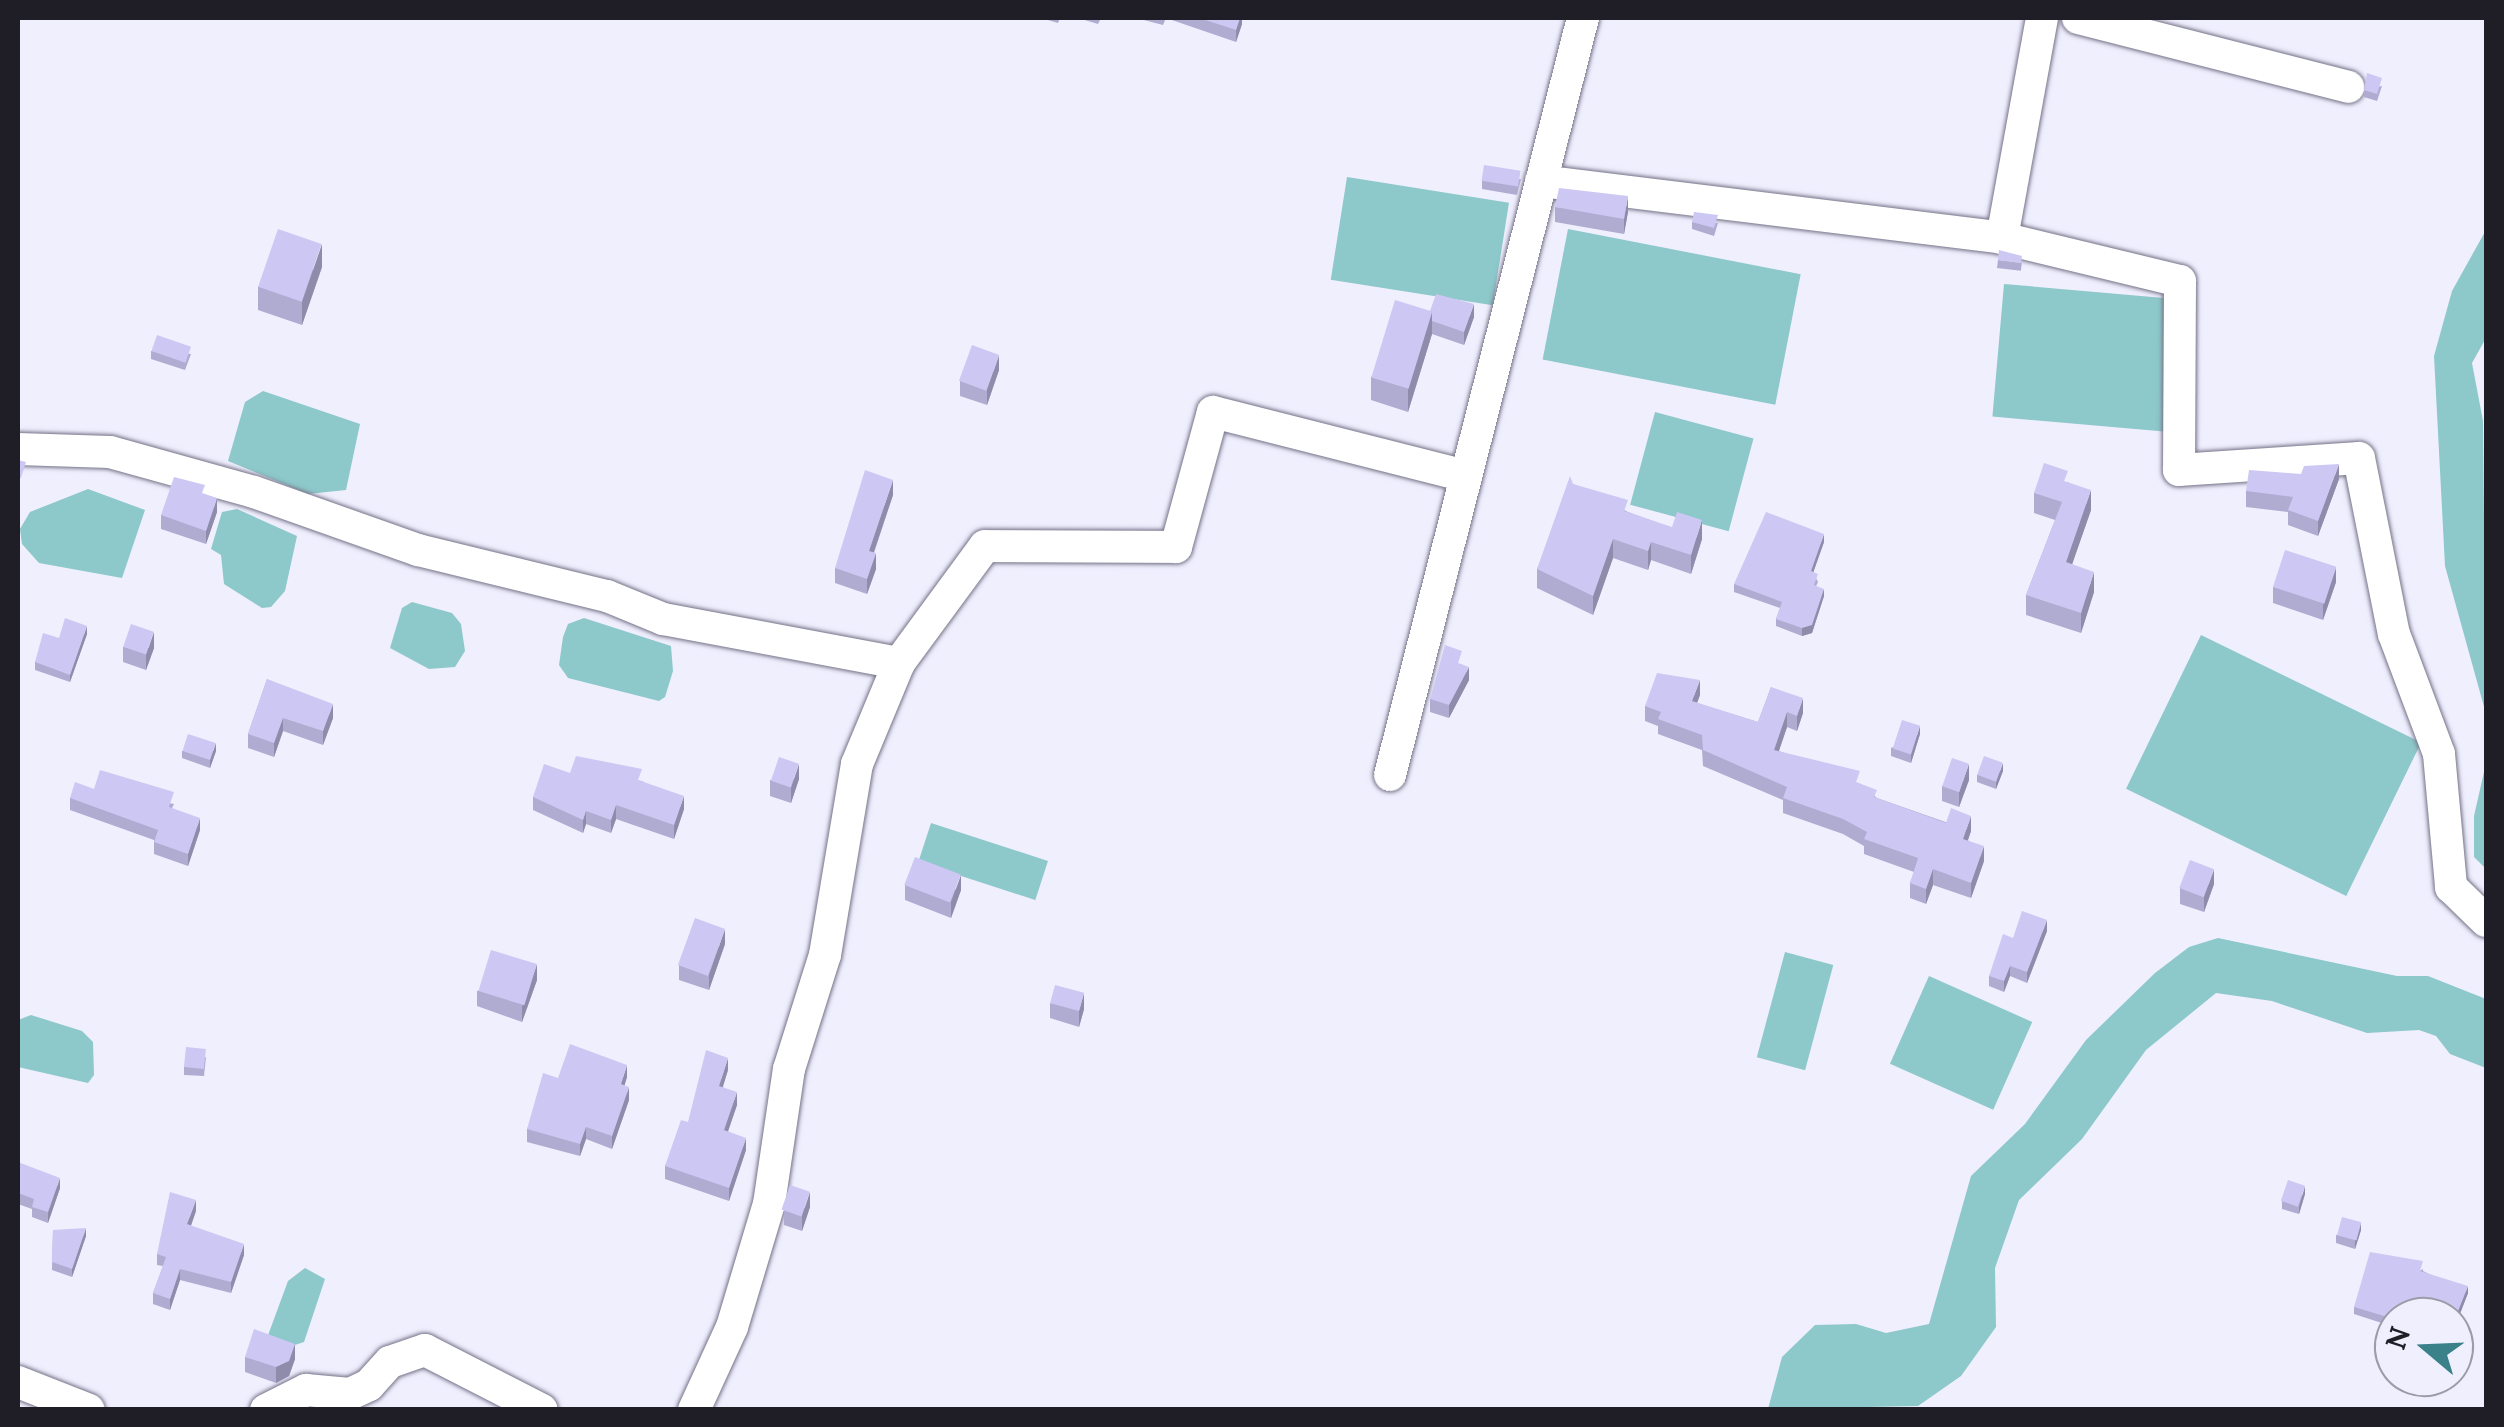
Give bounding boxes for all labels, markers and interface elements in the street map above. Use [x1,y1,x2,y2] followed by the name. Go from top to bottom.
[2374,1297,2474,1397] north arrow
[2377,1322,2418,1354] text: N

